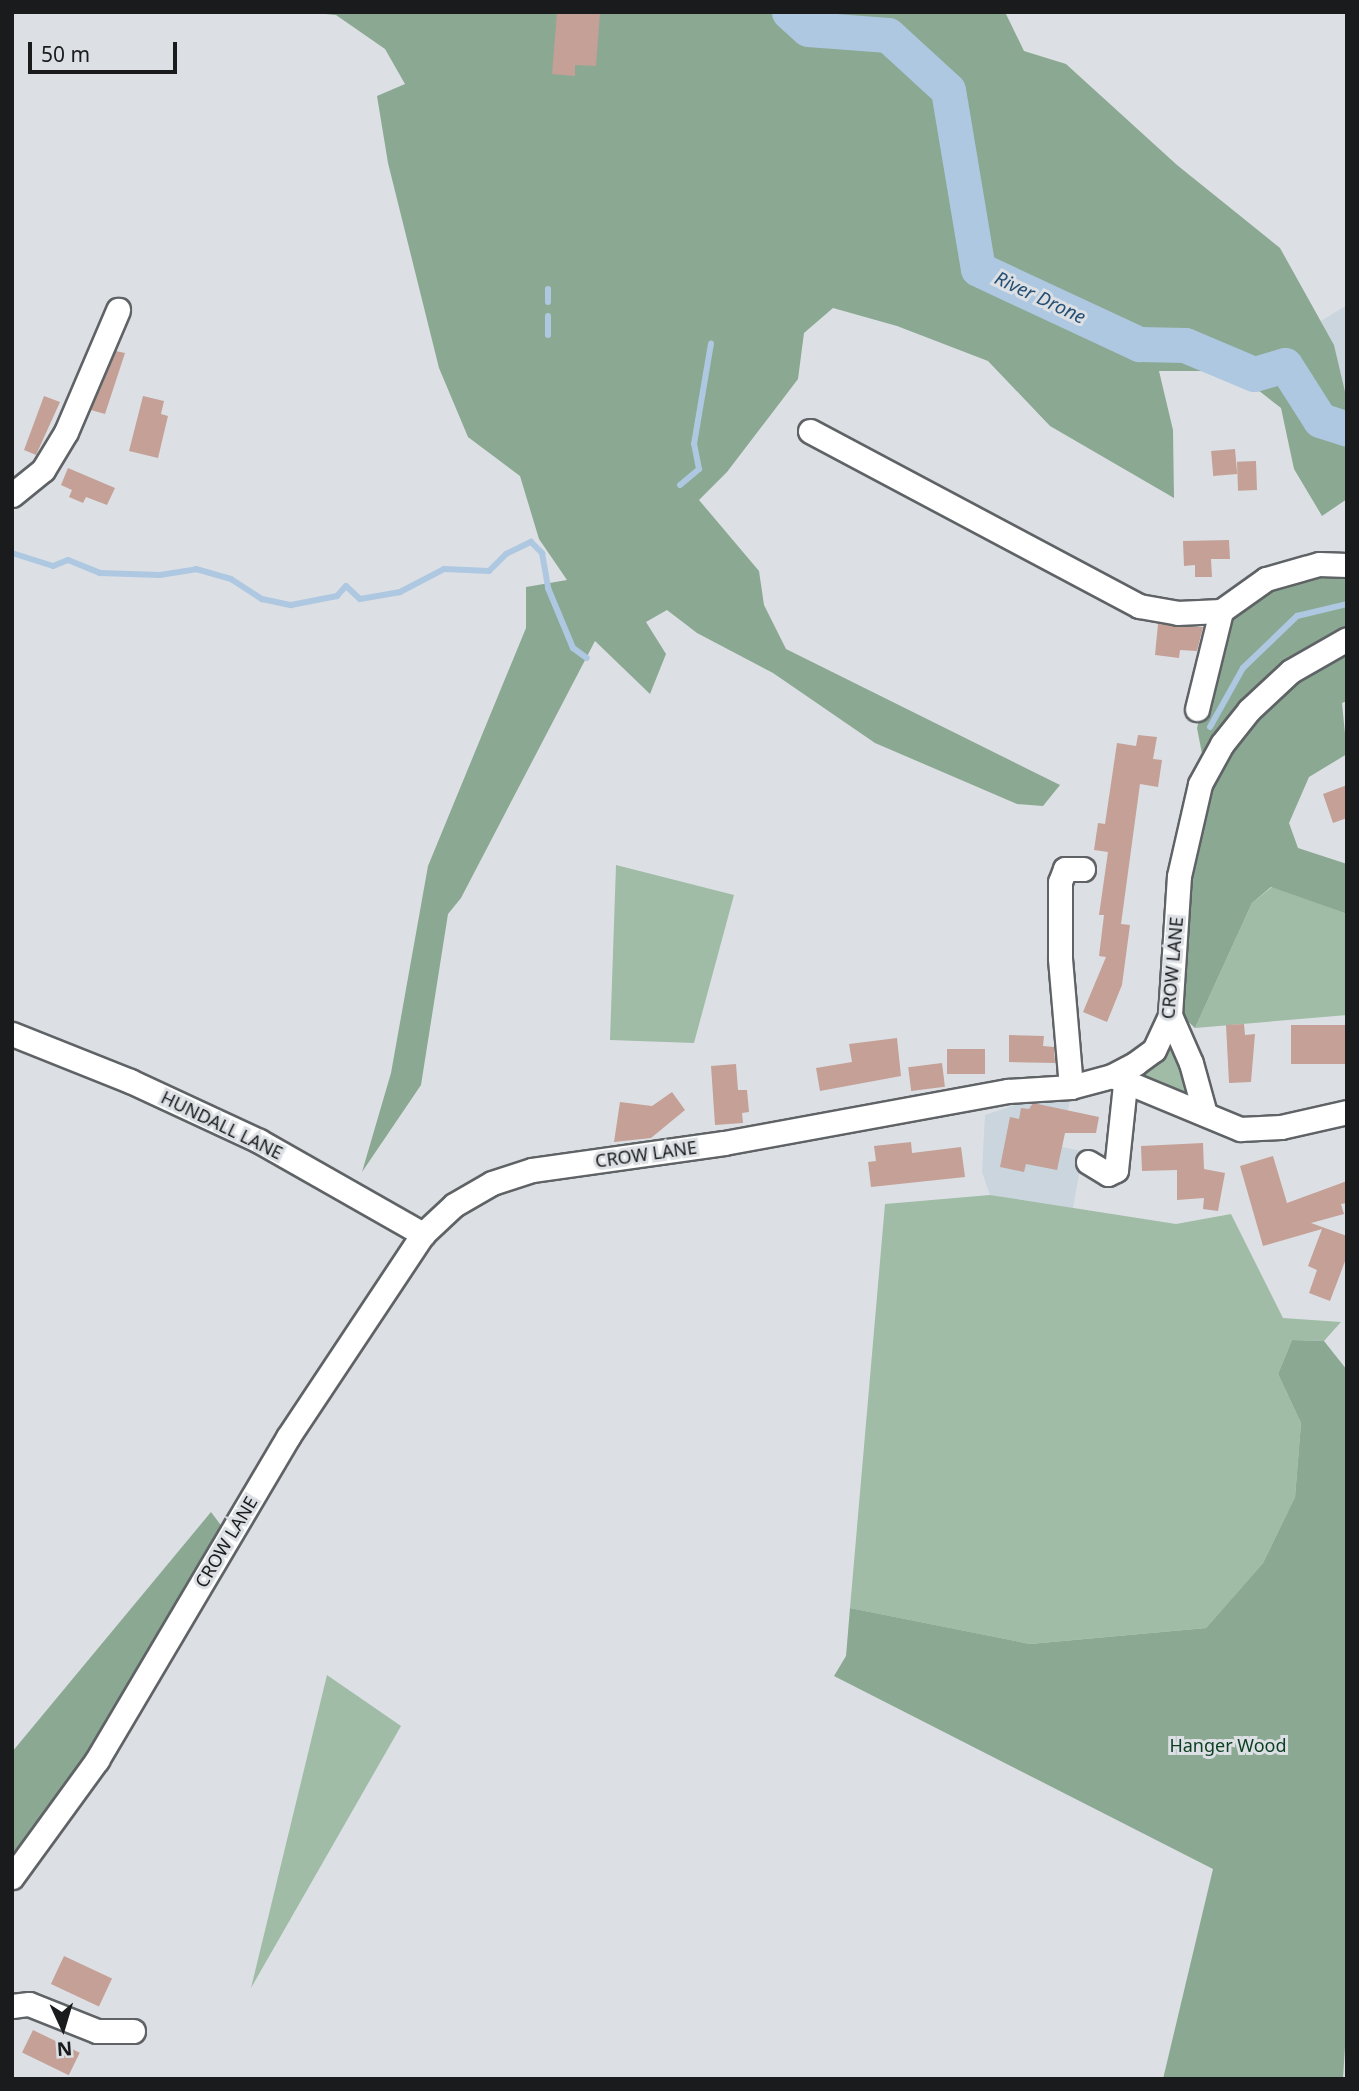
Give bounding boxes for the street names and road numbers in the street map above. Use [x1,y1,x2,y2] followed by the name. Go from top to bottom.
[1157,916,1187,1020] street label: CROW LANE
[158,1086,286,1164] street label: HUNDALL LANE
[594,1136,698,1172] street label: CROW LANE
[190,1493,262,1591] street label: CROW LANE

